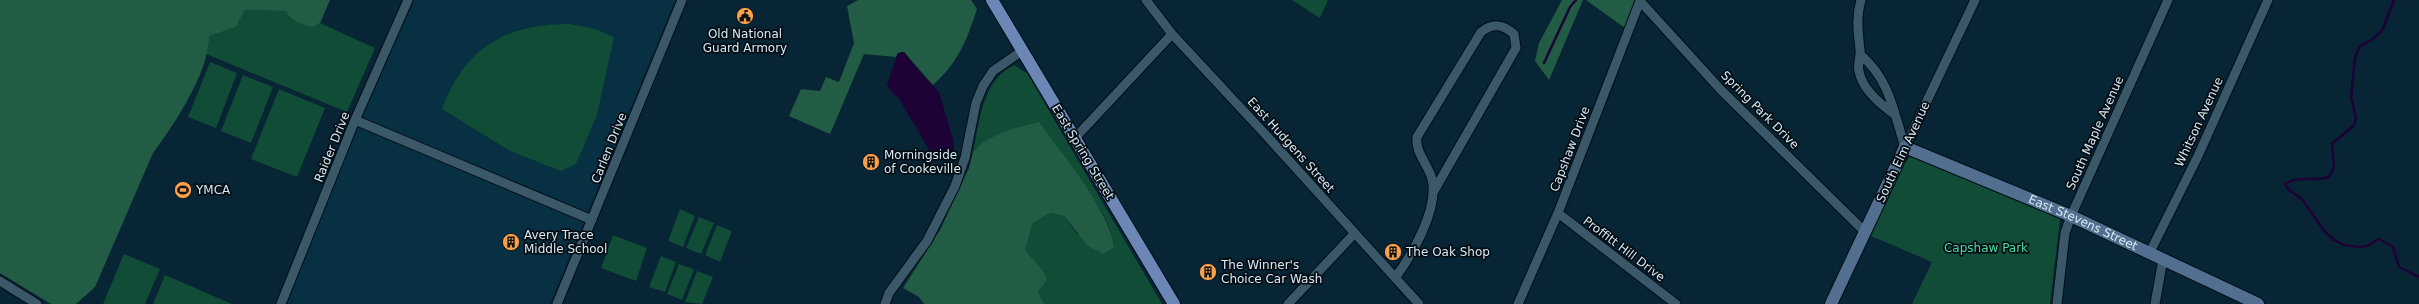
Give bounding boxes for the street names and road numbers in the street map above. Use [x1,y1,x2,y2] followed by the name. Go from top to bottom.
[1718,68,1802,152] street label: Spring Park Drive
[2064,74,2126,192] street label: South Maple Avenue
[2172,75,2226,169] street label: Whitson Avenue
[1245,95,1338,196] street label: East Hudgens Street
[1873,99,1933,205] street label: South Elm Avenue
[1049,102,1117,202] street label: East Spring Street
[1547,104,1593,194] street label: Capshaw Drive
[312,110,352,184] street label: Raider Drive
[589,111,629,185] street label: Carlen Drive
[2026,192,2140,253] street label: East Stevens Street
[1580,214,1668,284] street label: Proffitt Hill Drive

